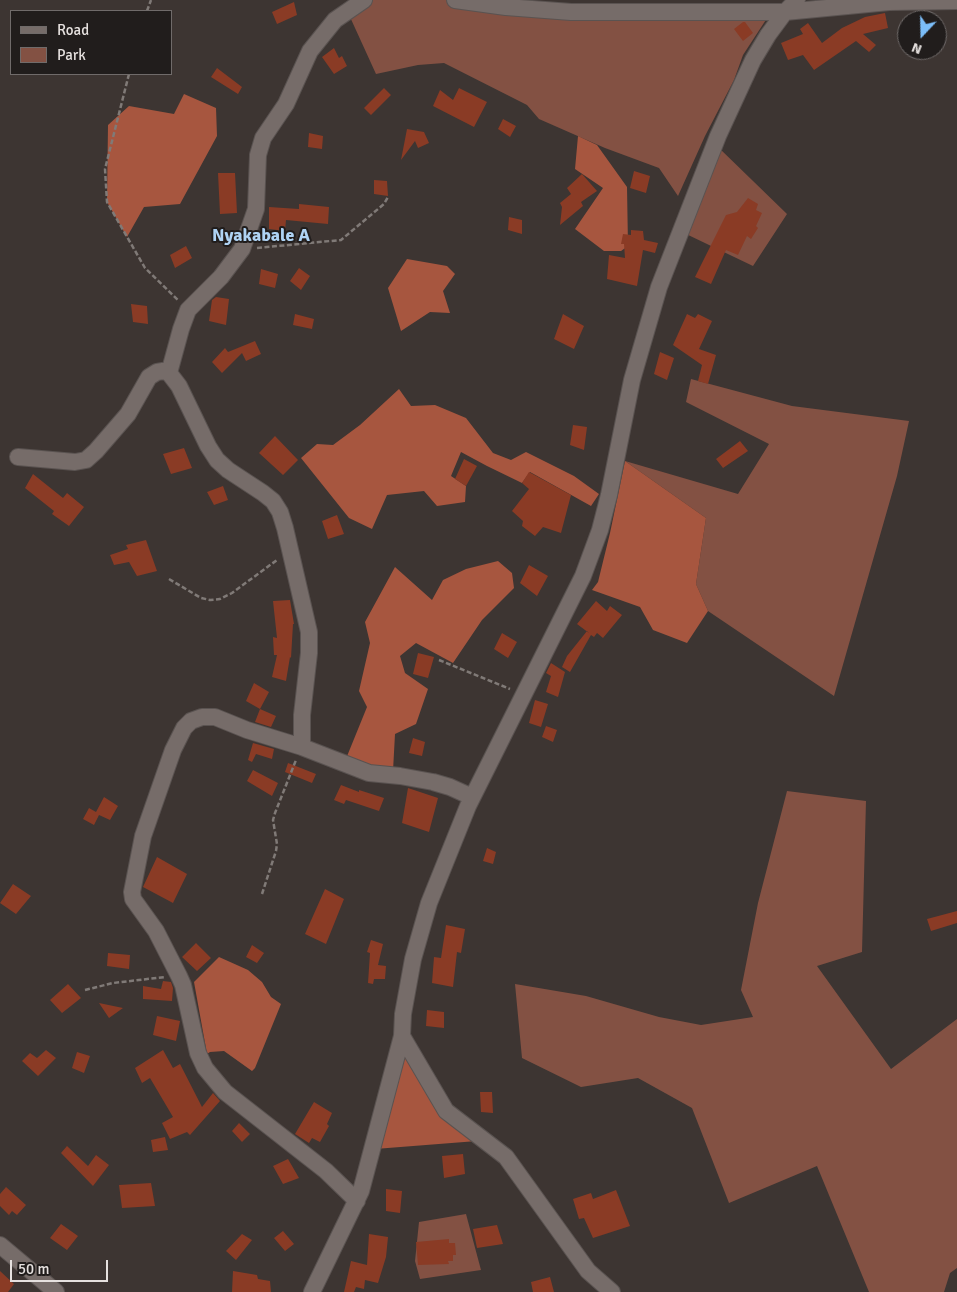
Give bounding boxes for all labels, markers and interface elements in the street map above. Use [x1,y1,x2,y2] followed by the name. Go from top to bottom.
[10,10,172,75] legend
[897,10,947,60] north arrow
[57,21,89,39] text: Road
[909,39,924,58] text: N
[57,46,86,64] text: Park
[212,225,310,247] district label: Nyakabale A
[12,1250,110,1282] scale bar
[18,1260,49,1278] text: 50 m

